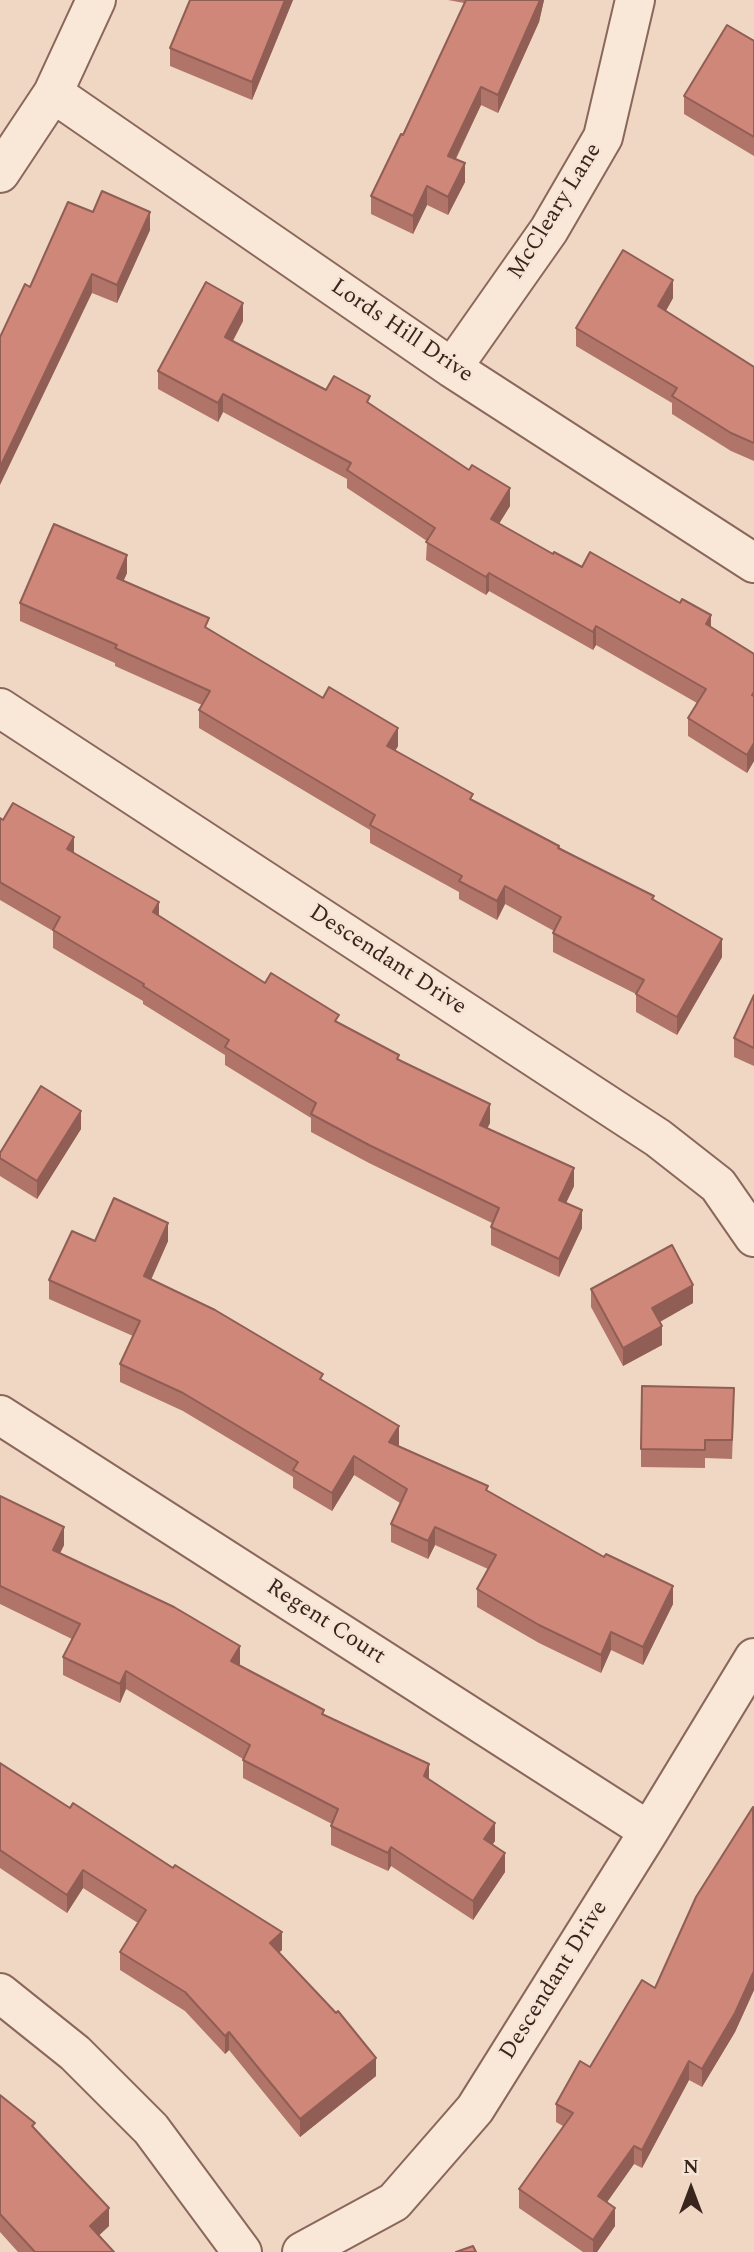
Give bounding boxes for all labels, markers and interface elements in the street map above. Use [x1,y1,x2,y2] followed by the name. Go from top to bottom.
[503,139,609,285] street label: McCleary Lane
[324,274,478,390] street label: Lords Hill Drive
[303,900,471,1022] street label: Descendant Drive
[260,1574,390,1672] street label: Regent Court
[495,1896,615,2066] street label: Descendant Drive
[683,2153,699,2182] text: N
[656,2154,726,2224] north arrow

